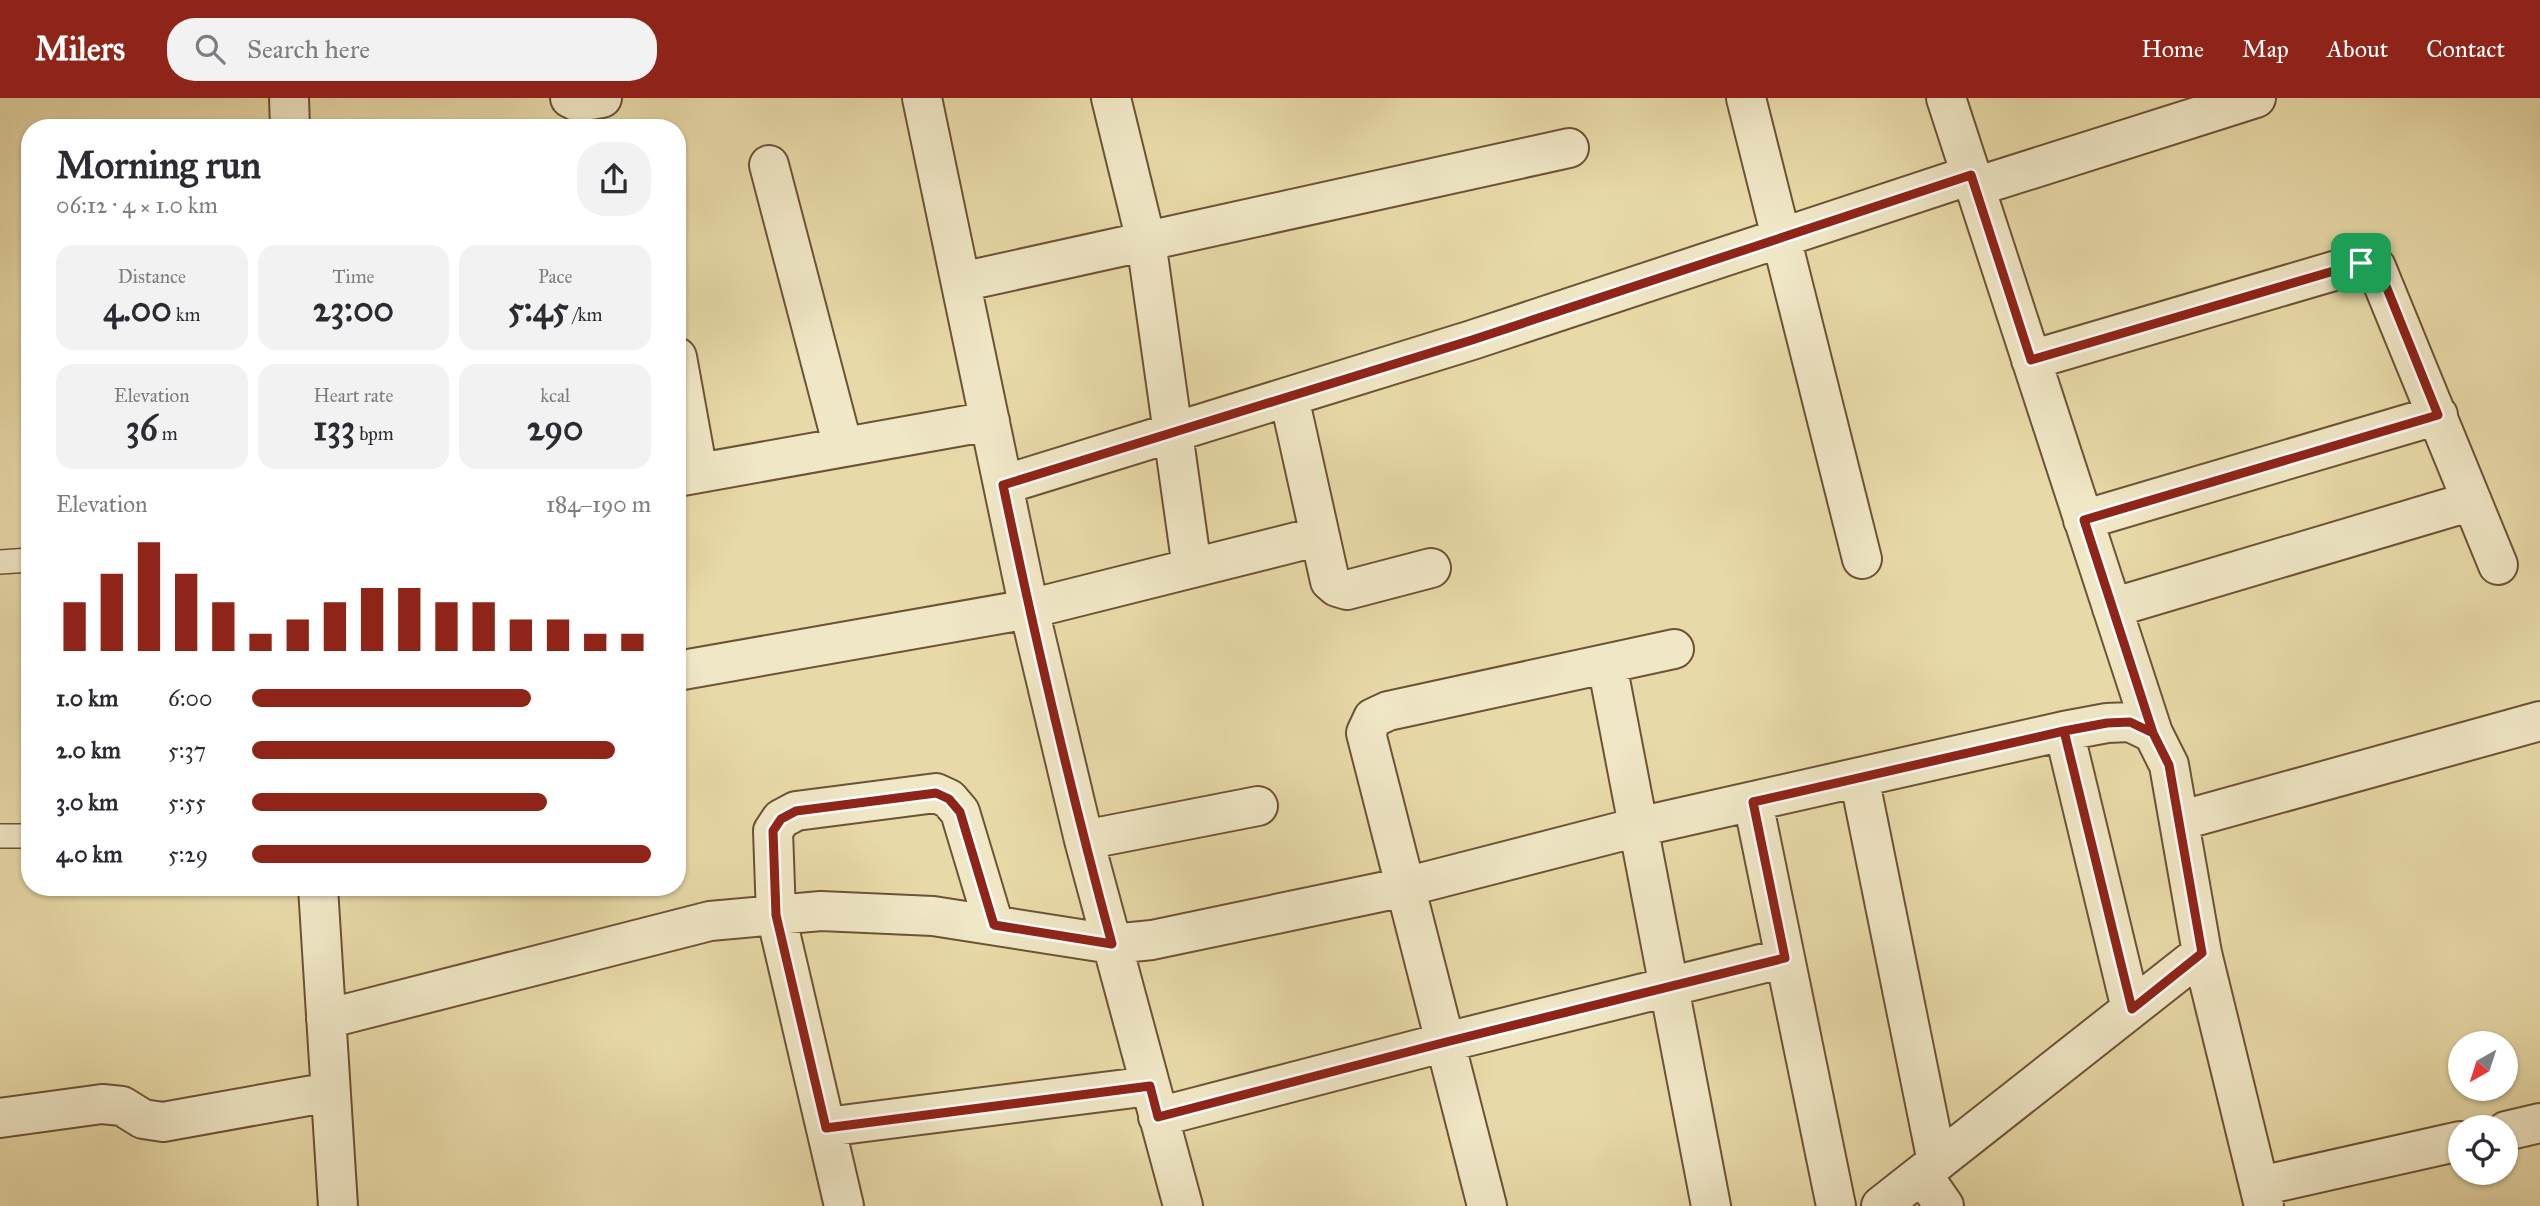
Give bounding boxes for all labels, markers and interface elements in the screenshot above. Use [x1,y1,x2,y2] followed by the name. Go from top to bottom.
[167,18,657,81] search box
[35,29,125,69] text: Milers
[191,30,229,68] icon: search
[247,33,370,65] text: Search here
[2141,34,2204,64] text: Home
[2242,34,2289,64] text: Map
[2327,34,2388,64] text: About
[2426,34,2505,64] text: Contact
[56,142,261,188] text: Morning run
[577,142,651,216] button: share
[56,191,218,219] text: 06:12 · 4 × 1.0 km
[2331,233,2391,293] pin
[2342,244,2380,282] icon: arrive
[118,265,186,288] text: Distance
[332,265,375,288] text: Time
[538,265,572,288] text: Pace
[103,288,172,331] text: 4.00
[313,288,394,331] text: 23:00
[508,288,569,331] text: 5:45
[172,303,200,326] text: km
[569,303,603,326] text: /km
[114,384,190,407] text: Elevation
[314,384,393,407] text: Heart rate
[540,384,570,407] text: kcal
[126,407,158,450] text: 36
[313,407,355,450] text: 133
[527,407,583,450] text: 290
[158,422,178,445] text: m
[355,422,394,445] text: bpm
[56,490,147,518] text: Elevation
[546,490,651,518] text: 184–190 m
[56,684,118,712] text: 1.0 km
[168,684,212,712] text: 6:00
[56,736,121,764] text: 2.0 km
[168,736,206,764] text: 5:37
[56,788,118,816] text: 3.0 km
[168,788,206,816] text: 5:55
[56,840,122,868] text: 4.0 km
[168,840,208,868] text: 5:29
[2448,1031,2518,1101] north arrow
[2448,1031,2518,1185] map controls
[2448,1115,2518,1185] button: locate

